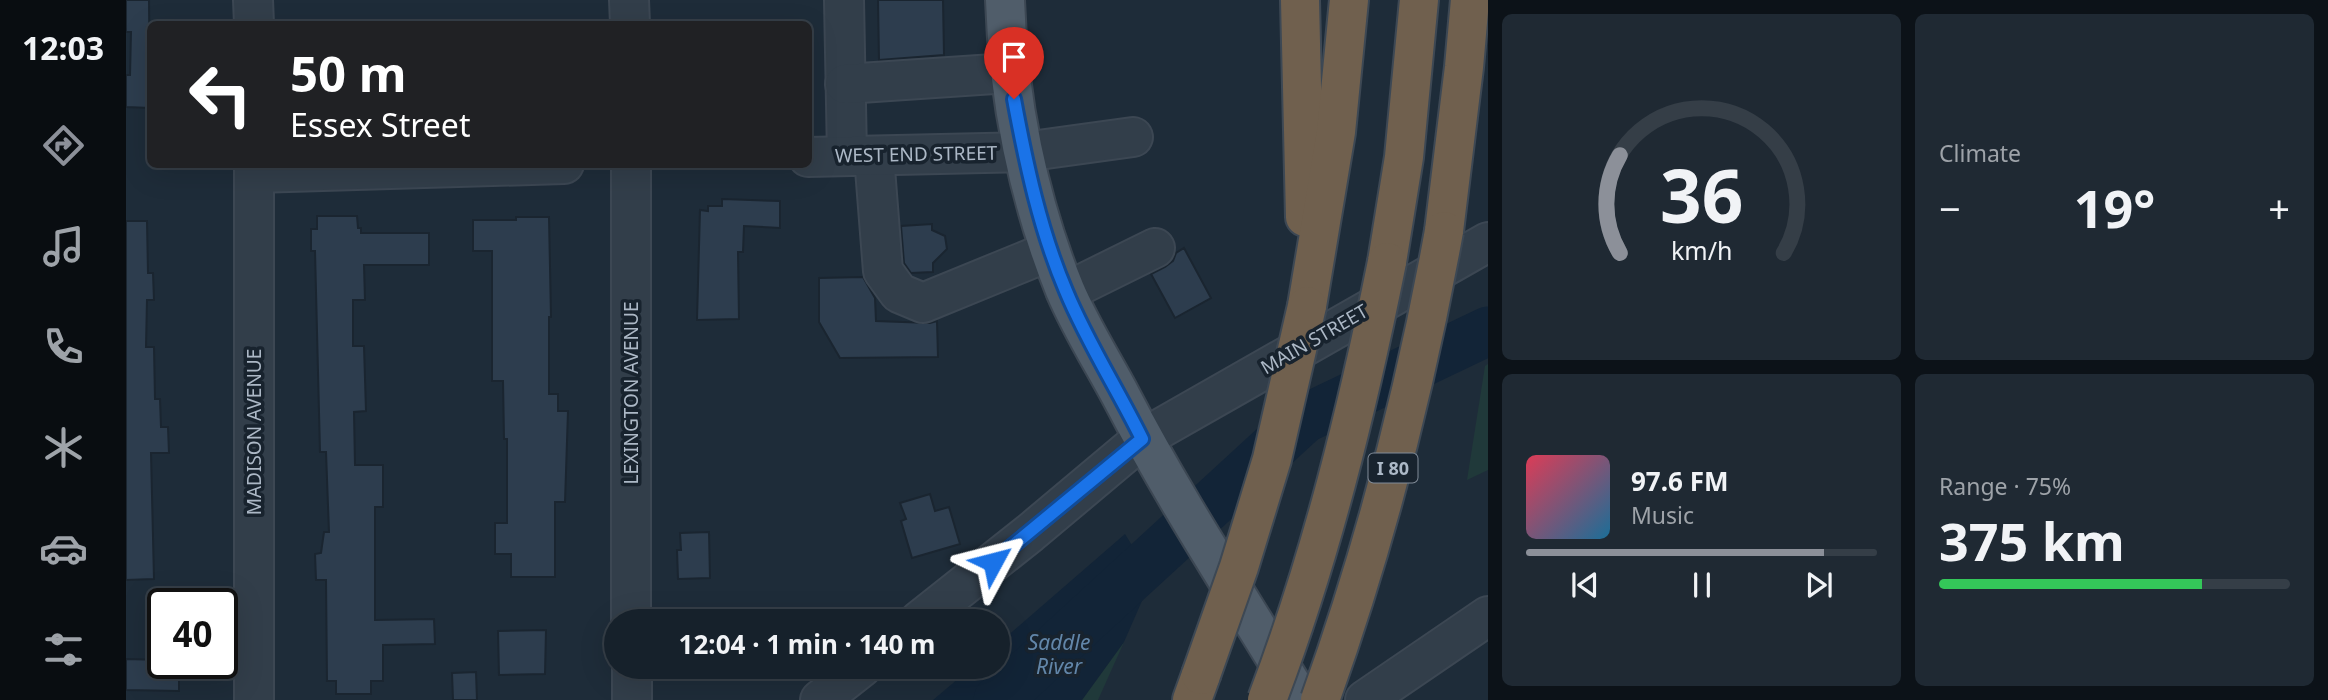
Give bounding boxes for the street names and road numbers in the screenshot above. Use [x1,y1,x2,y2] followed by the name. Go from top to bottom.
[835,140,998,168] street label: WEST END STREET
[1256,298,1373,380] street label: MAIN STREET
[618,301,644,485] street label: LEXINGTON AVENUE
[241,349,267,515] street label: MADISON AVENUE
[1368,454,1418,482] road number: I 80

